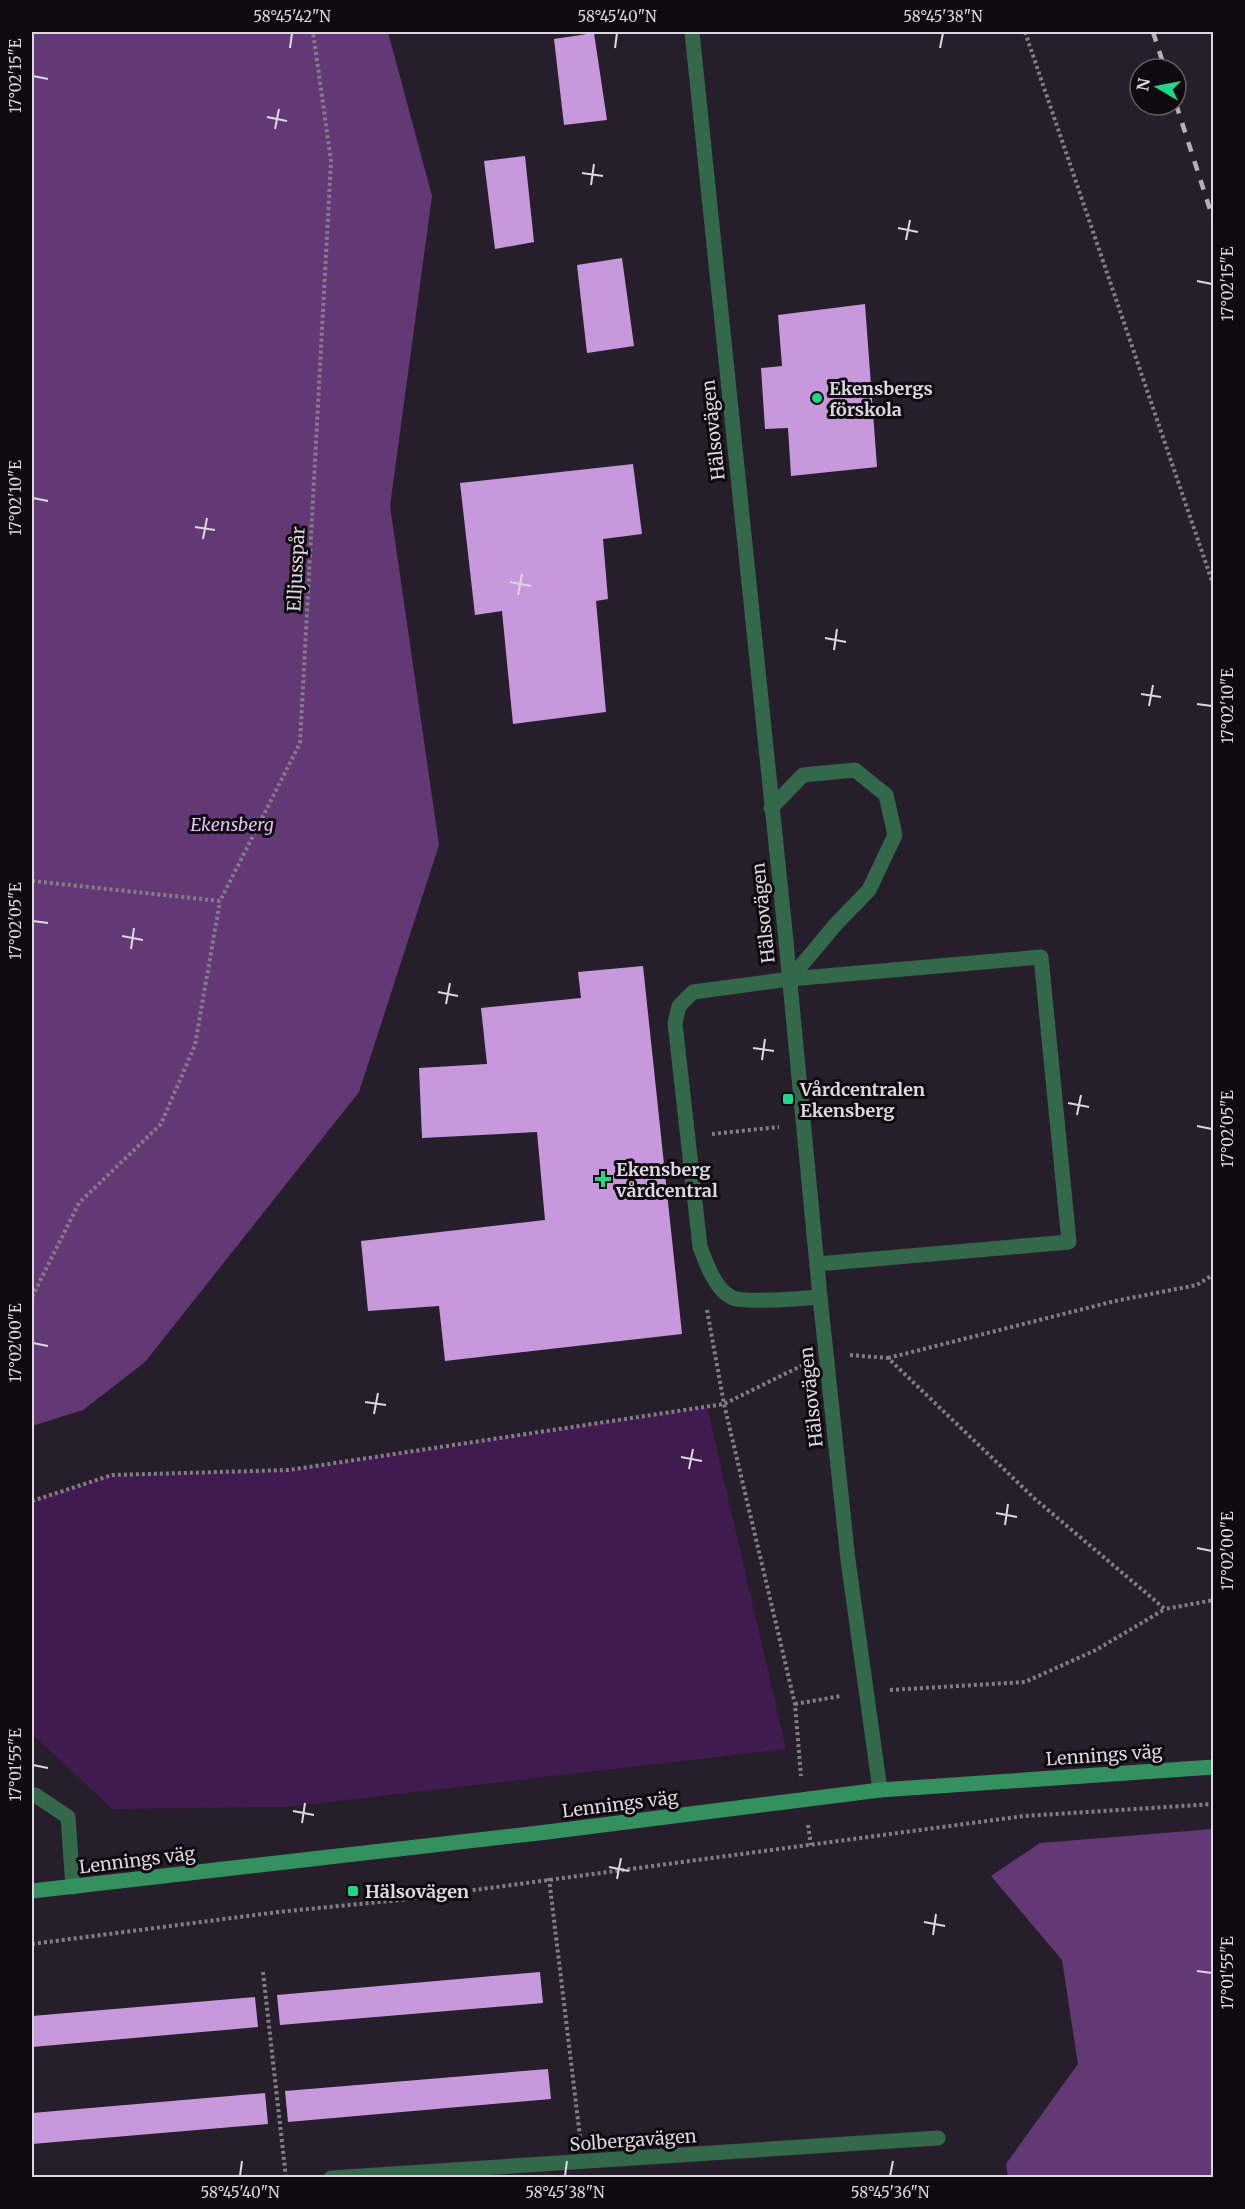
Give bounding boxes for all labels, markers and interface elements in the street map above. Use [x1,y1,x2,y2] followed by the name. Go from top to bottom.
[253,7,331,26] text: 58°45'42"N
[577,7,657,26] text: 58°45'40"N
[903,7,983,26] text: 58°45'38"N
[6,38,25,113] text: 17°02'15"E
[1128,57,1188,117] north arrow
[1132,76,1154,92] text: N
[1218,246,1237,321] text: 17°02'15"E
[829,377,933,421] place label: Ekensbergs förskola
[696,379,730,481] street label: Hälsovägen
[810,391,824,405] marker: Ekensbergs förskola
[6,460,25,536] text: 17°02'10"E
[282,526,310,612] street label: Elljusspår
[1218,668,1237,744] text: 17°02'10"E
[190,813,274,836] park label: Ekensberg
[746,862,780,964] street label: Hälsovägen
[6,882,25,960] text: 17°02'05"E
[799,1078,925,1122] place label: Vårdcentralen Ekensberg
[1218,1090,1237,1168] text: 17°02'05"E
[781,1092,795,1106] marker: Vårdcentralen Ekensberg
[615,1158,718,1202] place label: Ekensberg vårdcentral
[594,1170,612,1188] marker: Ekensberg vårdcentral
[6,1303,25,1382] text: 17°02'00"E
[794,1346,828,1448] street label: Hälsovägen
[1218,1511,1237,1590] text: 17°02'00"E
[6,1728,25,1802] text: 17°01'55"E
[1045,1739,1163,1771] street label: Lennings väg
[561,1785,679,1823] street label: Lennings väg
[78,1841,196,1879] street label: Lennings väg
[365,1880,469,1903] place label: Hälsovägen
[346,1884,360,1898] marker: Hälsovägen
[1218,1936,1237,2010] text: 17°01'55"E
[569,2124,697,2156] street label: Solbergavägen
[200,2183,280,2202] text: 58°45'40"N
[525,2183,605,2202] text: 58°45'38"N
[851,2183,930,2202] text: 58°45'36"N

